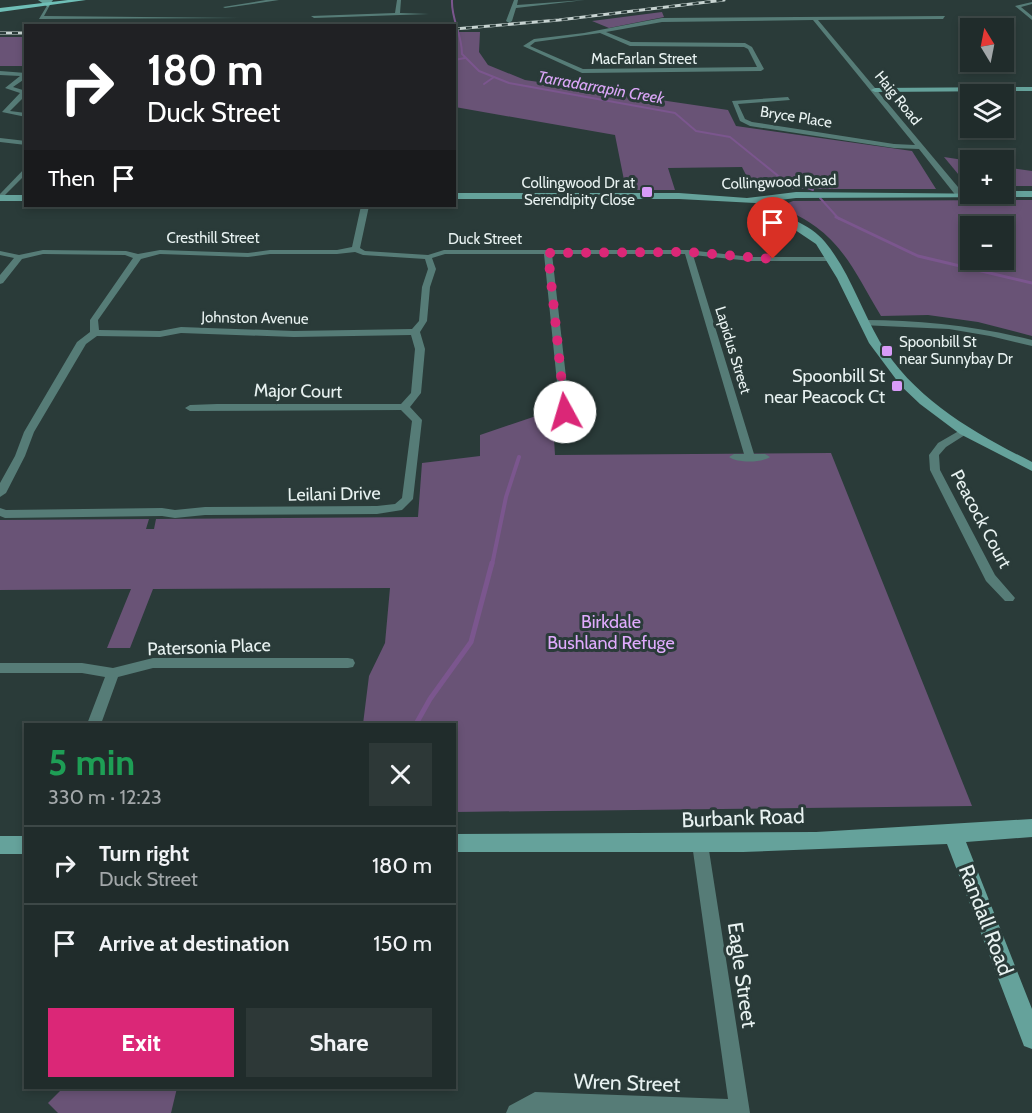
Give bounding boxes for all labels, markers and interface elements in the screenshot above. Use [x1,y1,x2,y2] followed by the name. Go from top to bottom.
[960,18,1014,72] north arrow
[960,18,1014,270] map controls
[147,44,263,96] text: 180 m
[48,48,126,126] icon: right
[591,50,697,68] street label: MacFarlan Street
[536,67,667,108] water label: Tarradarrapin Creek
[871,67,925,129] street label: Haig Road
[960,84,1014,138] button: layers
[147,96,280,129] text: Duck Street
[759,102,833,132] street label: Bryce Place
[960,150,1014,204] button: +
[107,162,140,195] icon: arrive
[48,165,95,192] text: Then
[721,171,837,193] street label: Collingwood Road
[522,174,635,209] place label: Collingwood Dr at Serendipity Close
[640,185,654,199] marker: Collingwood Dr at Serendipity Close
[747,197,798,259] pin
[756,206,789,239] icon: arrive
[960,216,1014,270] button: −
[167,229,259,247] street label: Cresthill Street
[448,230,522,248] street label: Duck Street
[711,304,755,396] street label: Lapidus Street
[200,308,309,328] street label: Johnston Avenue
[899,333,1013,368] place label: Spoonbill St near Sunnybay Dr
[880,344,894,358] marker: Spoonbill St near Sunnybay Dr
[764,365,885,408] place label: Spoonbill St near Peacock Ct
[254,379,342,403] street label: Major Court
[890,379,904,393] marker: Spoonbill St near Peacock Ct
[533,380,597,444] position arrow
[946,466,1016,572] street label: Peacock Court
[287,482,381,506] street label: Leilani Drive
[547,611,675,654] park label: Birkdale Bushland Refuge
[147,634,271,660] street label: Patersonia Place
[48,740,135,784] text: 5 min
[369,743,432,806] button: close
[48,785,162,809] text: 330 m · 12:23
[681,803,805,832] street label: Burbank Road
[99,840,189,867] text: Turn right
[48,849,81,882] icon: right
[372,852,432,879] text: 180 m
[954,861,1019,979] street label: Randall Road
[99,867,198,891] text: Duck Street
[723,920,762,1029] street label: Eagle Street
[48,927,81,960] icon: arrive
[99,930,289,957] text: Arrive at destination
[373,930,432,957] text: 150 m
[48,1008,234,1077] button: Exit
[246,1008,432,1077] button: Share
[573,1068,681,1097] street label: Wren Street

